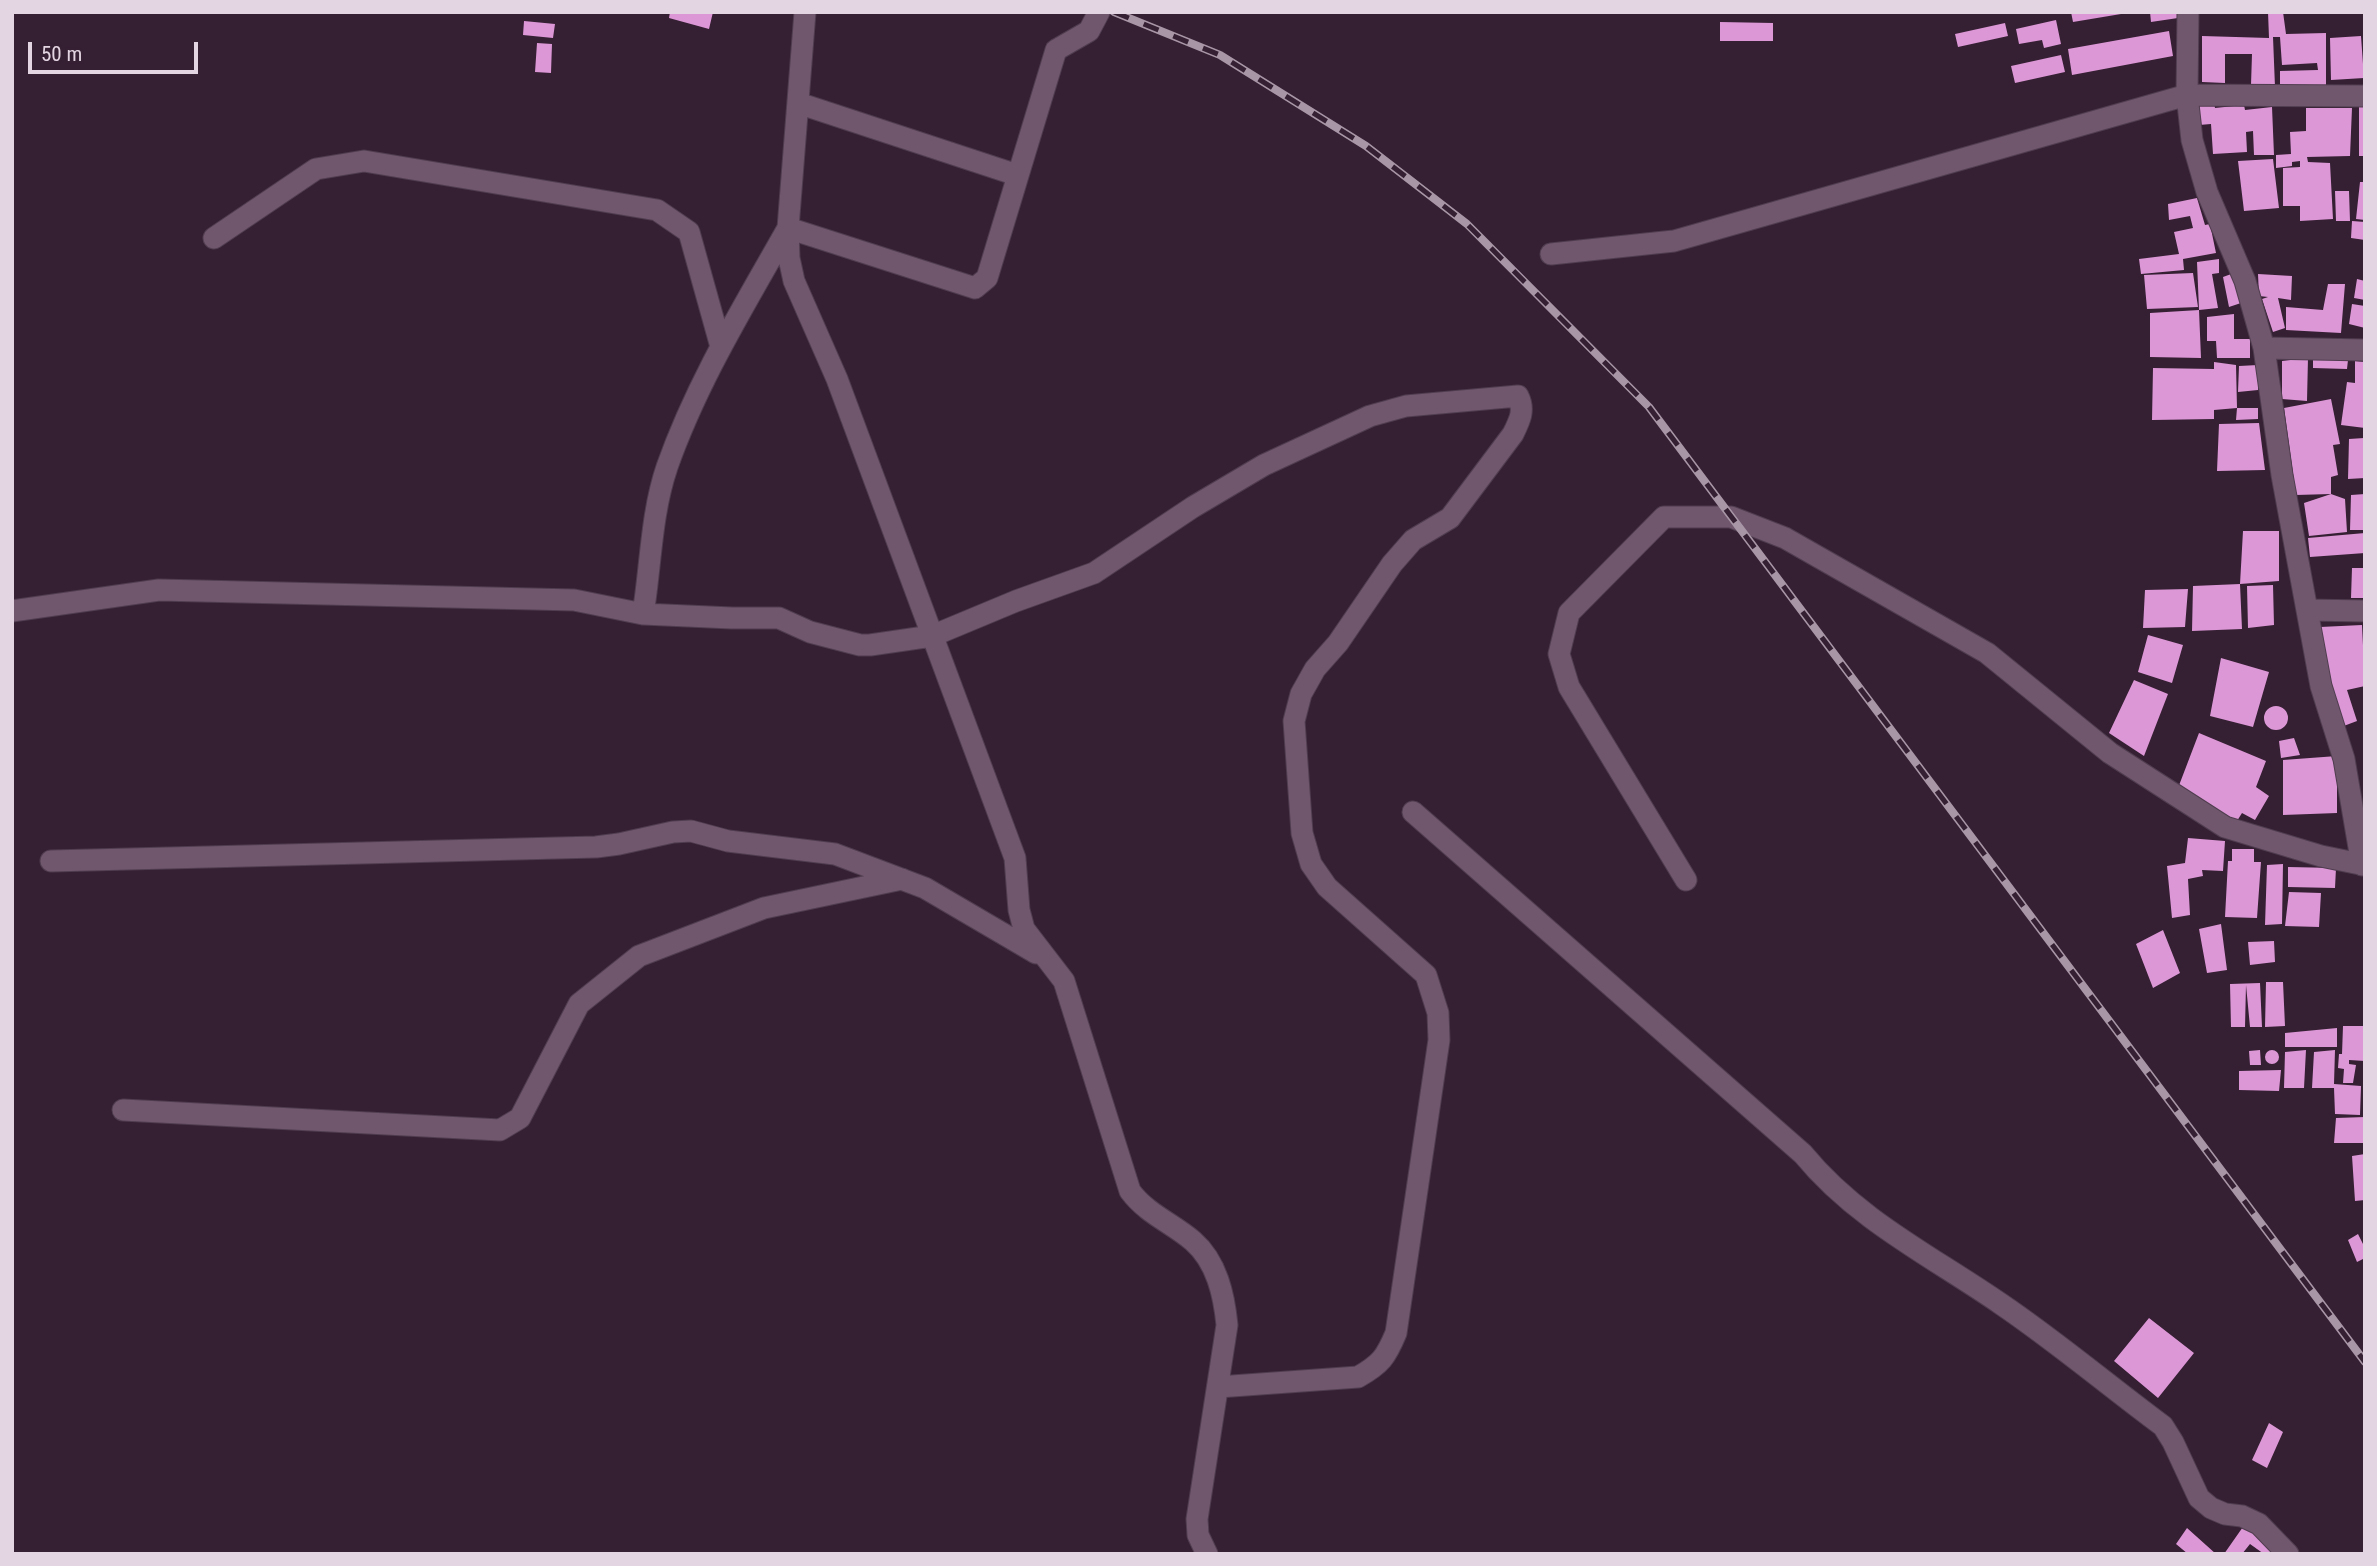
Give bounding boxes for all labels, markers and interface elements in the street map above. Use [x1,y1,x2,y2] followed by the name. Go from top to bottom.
[32,28,201,72] scale bar
[41,42,82,66] text: 50 m

